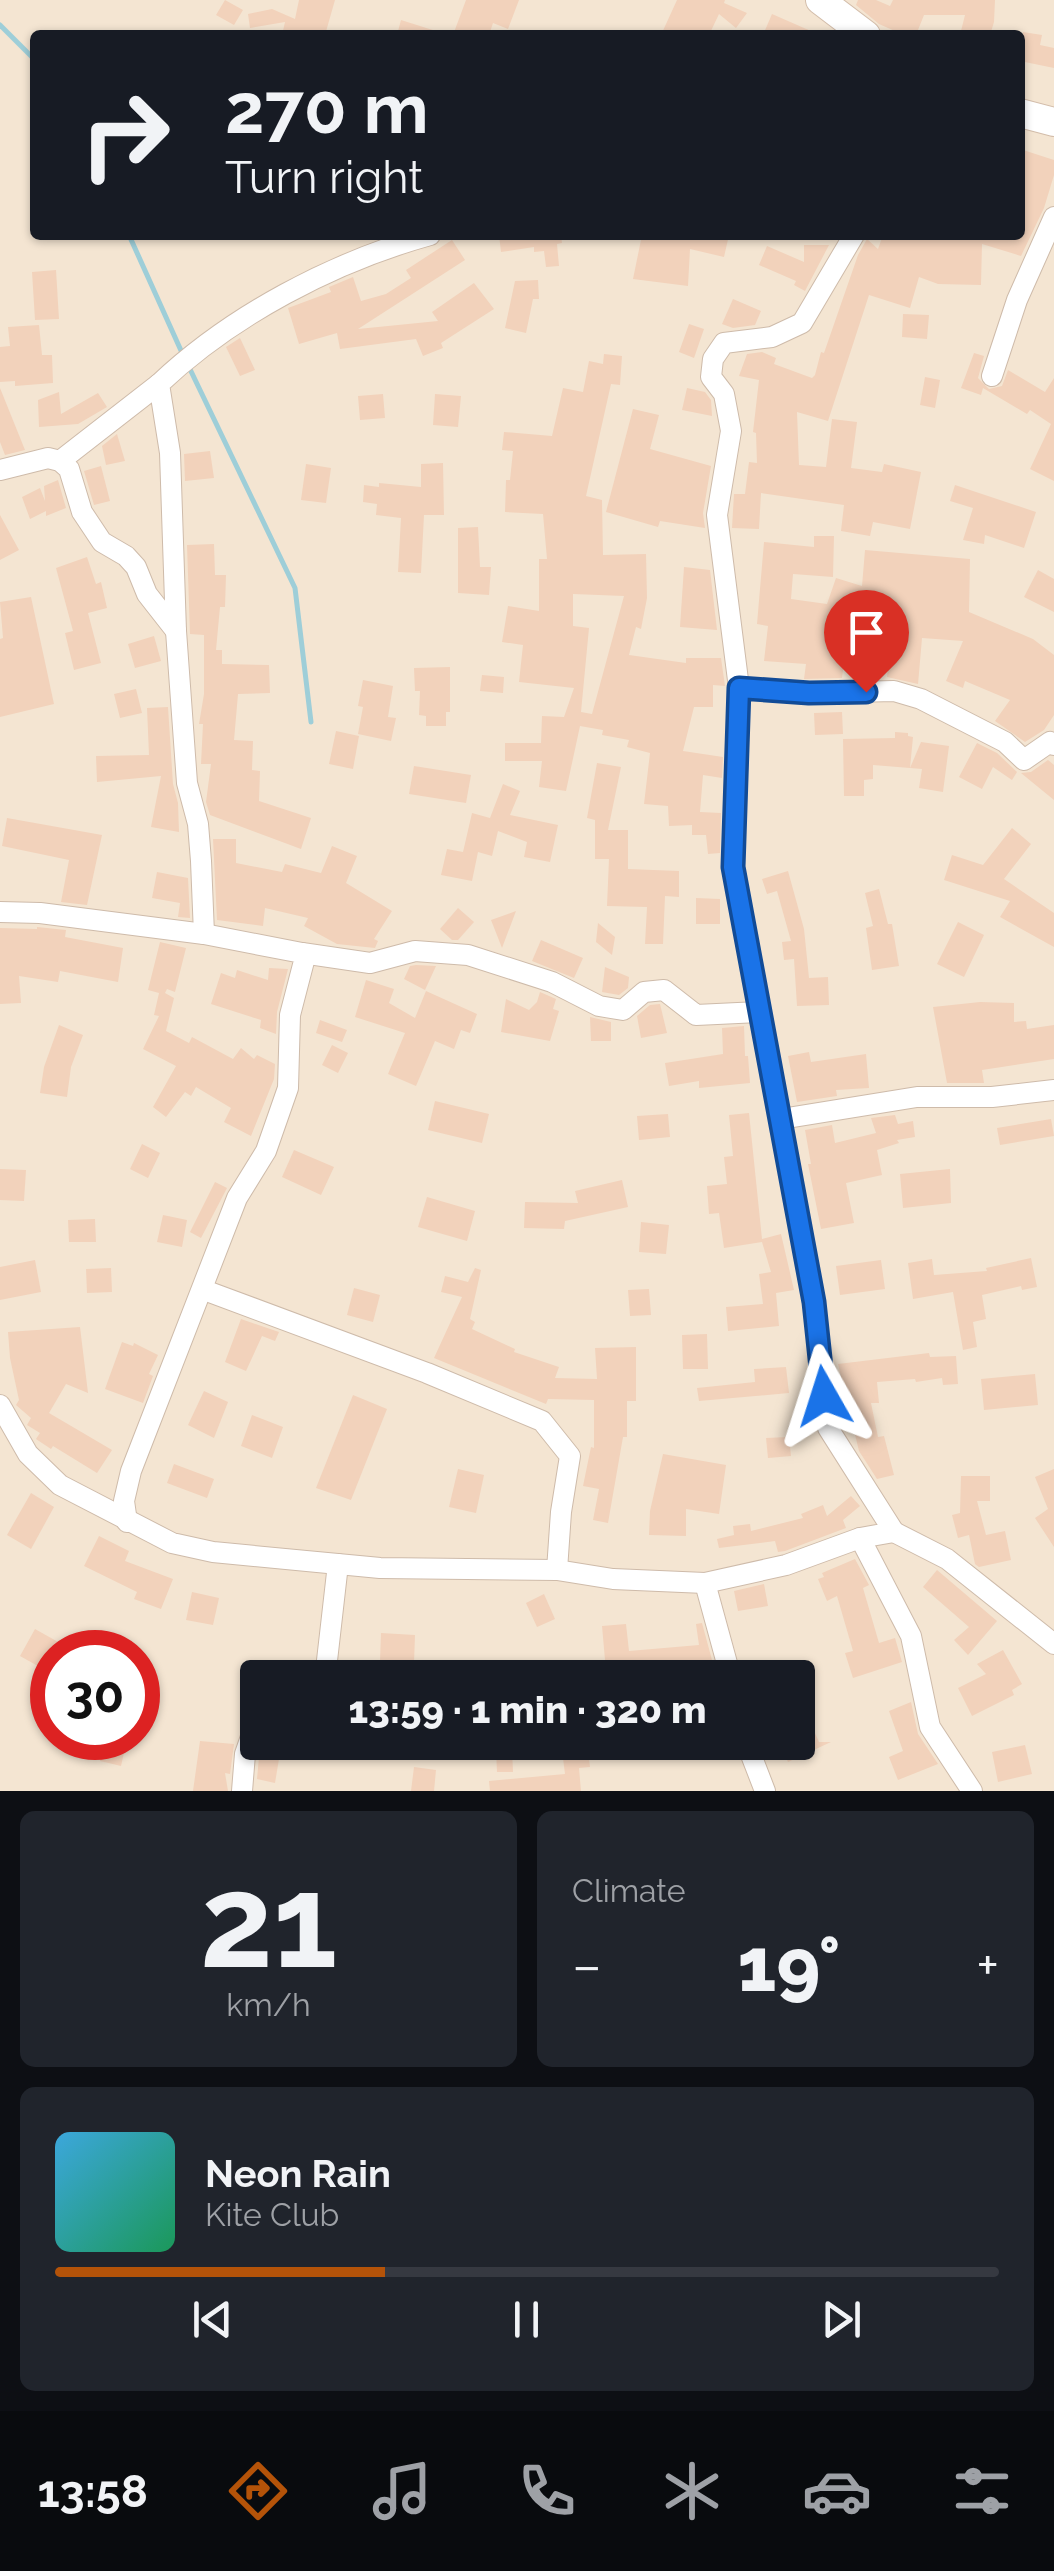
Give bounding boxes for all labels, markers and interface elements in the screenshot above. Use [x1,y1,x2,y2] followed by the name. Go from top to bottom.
[225,67,429,149] text: 270 m
[60,70,190,200] icon: right
[225,151,423,204] text: Turn right
[824,590,909,693] pin
[839,605,894,660] icon: arrive
[772,1344,876,1448] position arrow
[30,1630,160,1760] speed limit sign: 30
[349,1687,706,1732] text: 13:59 · 1 min · 320 m
[200,1845,337,1997] text: 21
[572,1872,686,1909] text: Climate
[737,1920,840,2009] text: 19°
[572,1933,602,1998] text: −
[976,1933,999,1998] text: +
[226,1986,311,2023] text: km/h
[205,2151,391,2196] text: Neon Rain
[205,2196,339,2233] text: Kite Club
[185,2292,240,2347] icon: previous
[499,2292,554,2347] icon: pause
[814,2292,869,2347] icon: next
[223,2456,293,2526] icon: directions
[367,2456,437,2526] icon: music
[512,2456,582,2526] icon: phone
[657,2456,727,2526] icon: climate
[802,2456,872,2526] icon: car
[947,2456,1017,2526] icon: filters
[37,2465,148,2518] text: 13:58

